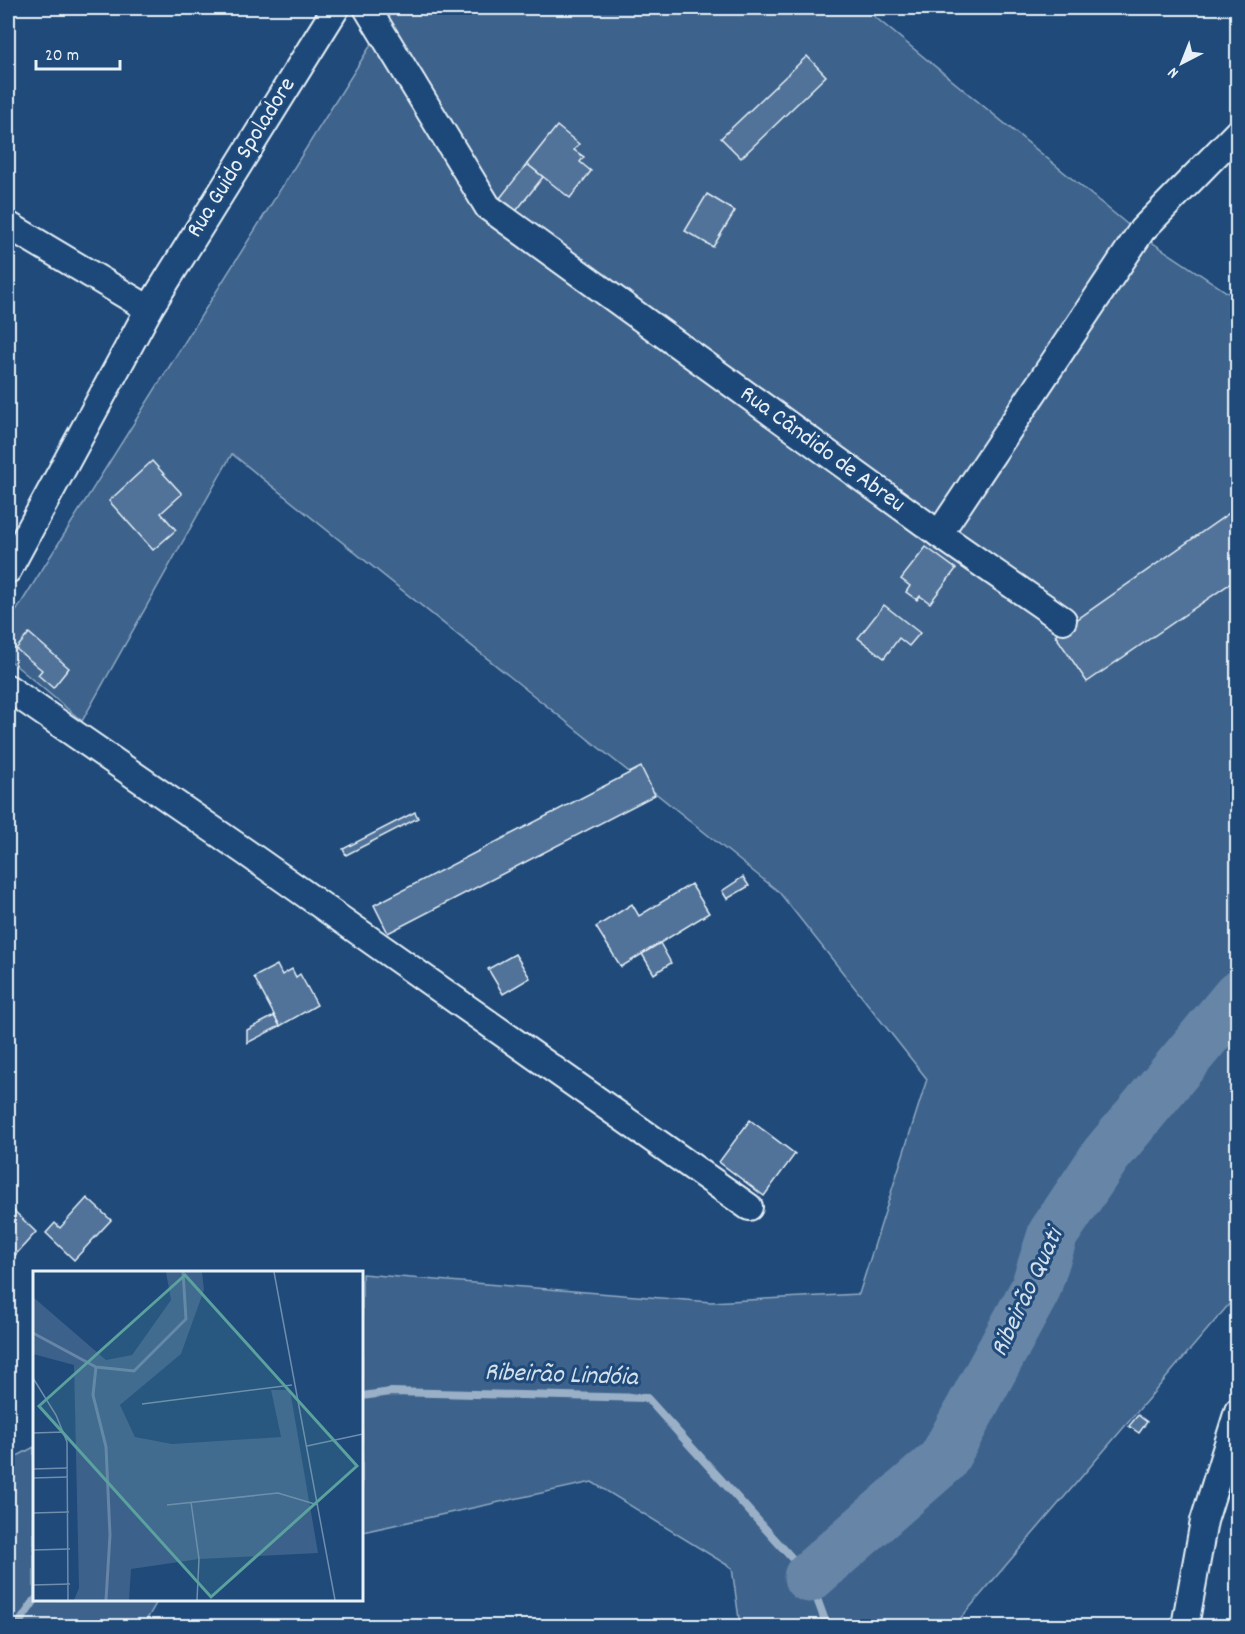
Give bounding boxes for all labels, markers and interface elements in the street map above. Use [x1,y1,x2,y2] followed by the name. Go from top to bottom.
[36,33,120,71] scale bar
[1152,33,1212,93] north arrow
[45,44,79,69] text: 20 m
[1163,61,1184,83] text: N
[179,71,305,245] street label: Rua Guido Spoladore
[732,378,912,522] street label: Rua Cândido de Abreu
[982,1219,1076,1363] water label: Ribeirão Quati
[33,1271,363,1601] inset map
[484,1355,640,1397] water label: Ribeirão Lindóia

